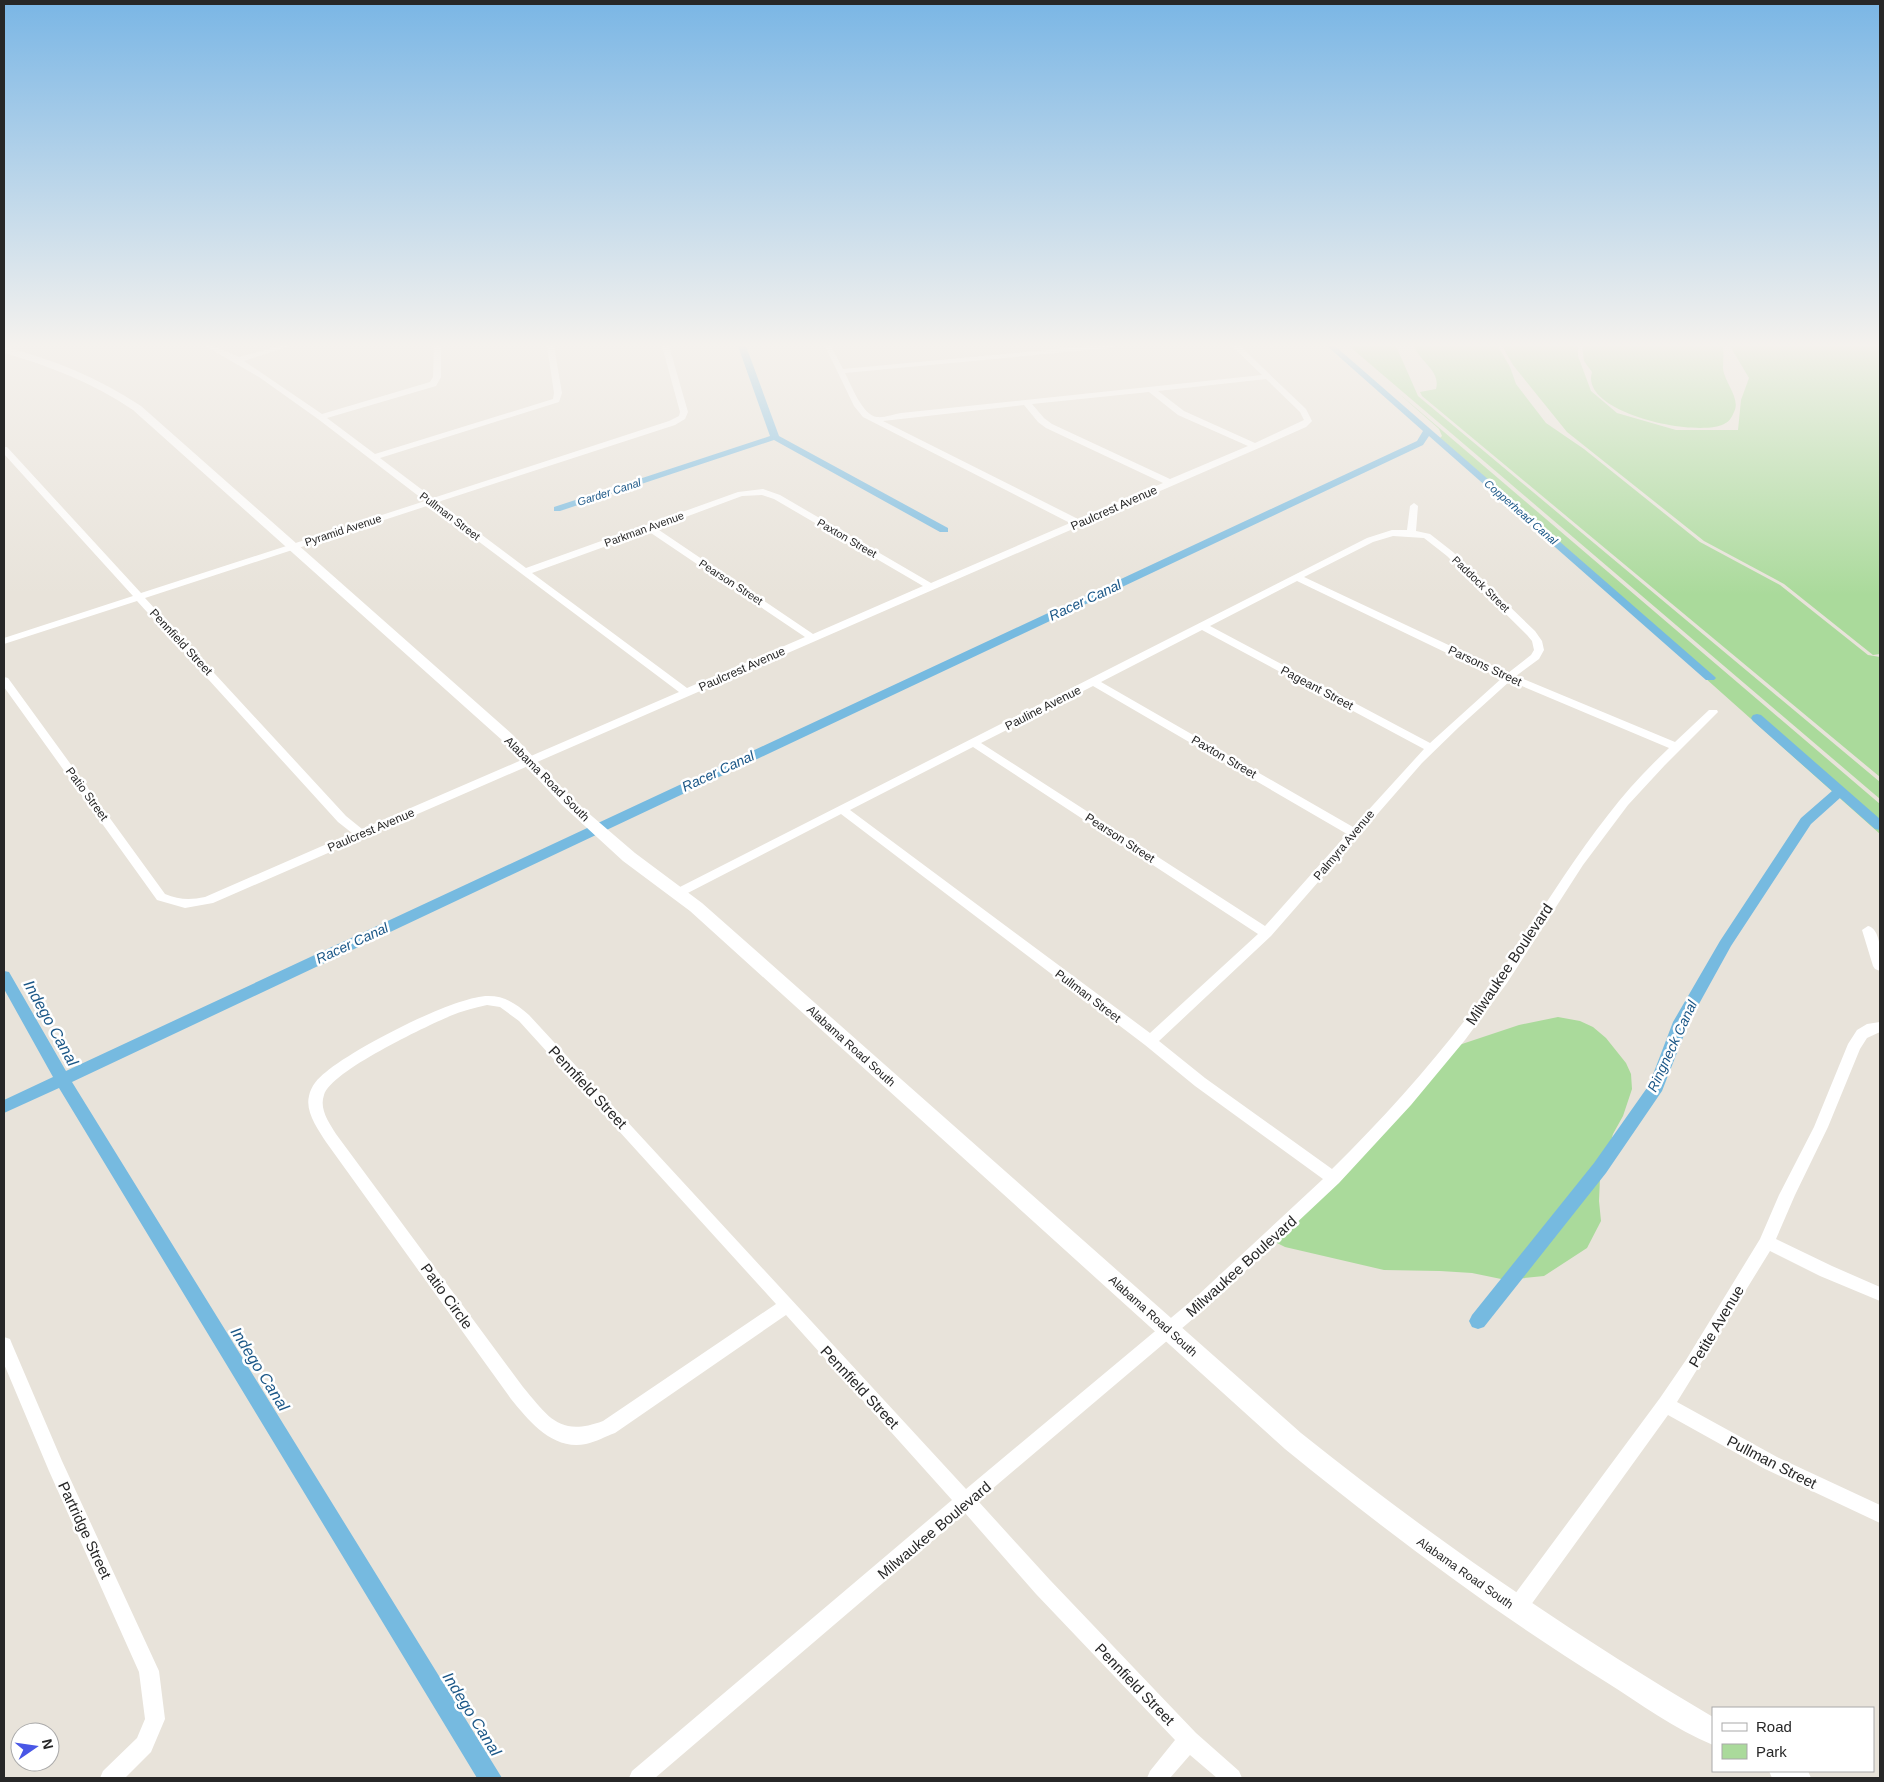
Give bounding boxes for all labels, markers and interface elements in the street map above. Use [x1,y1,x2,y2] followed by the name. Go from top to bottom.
[576,476,643,508] water label: Garder Canal
[1482,477,1560,547] water label: Copperhead Canal
[1069,483,1160,533] street label: Paulcrest Avenue
[418,489,482,543] street label: Pullman Street
[603,509,685,549] street label: Parkman Avenue
[303,512,383,548] street label: Pyramid Avenue
[815,516,879,560] street label: Paxton Street
[1450,554,1512,614] street label: Paddock Street
[697,557,765,607] street label: Pearson Street
[1046,576,1124,624] water label: Racer Canal
[147,606,216,678] street label: Pennfield Street
[1446,643,1525,689] street label: Parsons Street
[697,644,788,694] street label: Paulcrest Avenue
[1278,663,1356,713] street label: Pageant Street
[1003,683,1084,733] street label: Pauline Avenue
[1189,733,1260,782] street label: Paxton Street
[502,734,592,824] street label: Alabama Road South
[679,747,757,795] water label: Racer Canal
[63,765,111,824] street label: Patio Street
[325,805,417,855] street label: Paulcrest Avenue
[1311,807,1378,883] street label: Palmyra Avenue
[1083,810,1158,866] street label: Pearson Street
[1462,900,1556,1028] street label: Milwaukee Boulevard
[313,919,391,967] water label: Racer Canal
[1052,967,1124,1026] street label: Pullman Street
[20,977,82,1069] water label: Indego Canal
[1644,997,1701,1094] water label: Ringneck Canal
[804,1003,898,1089] street label: Alabama Road South
[545,1042,631,1132] street label: Pennfield Street
[1182,1212,1300,1320] street label: Milwaukee Boulevard
[418,1260,476,1332] street label: Patio Circle
[1106,1273,1200,1359] street label: Alabama Road South
[1685,1282,1747,1370] street label: Petite Avenue
[228,1324,293,1414] water label: Indego Canal
[817,1342,903,1432] street label: Pennfield Street
[1724,1432,1820,1492] street label: Pullman Street
[874,1478,994,1582] street label: Milwaukee Boulevard
[55,1479,115,1582] street label: Partridge Street
[1414,1535,1516,1611] street label: Alabama Road South
[1092,1640,1179,1729] street label: Pennfield Street
[440,1669,505,1759] water label: Indego Canal
[1712,1707,1874,1772] legend
[1756,1718,1792,1735] text: Road
[10,1722,60,1772] north arrow
[39,1737,57,1751] text: N
[1756,1743,1787,1760] text: Park

